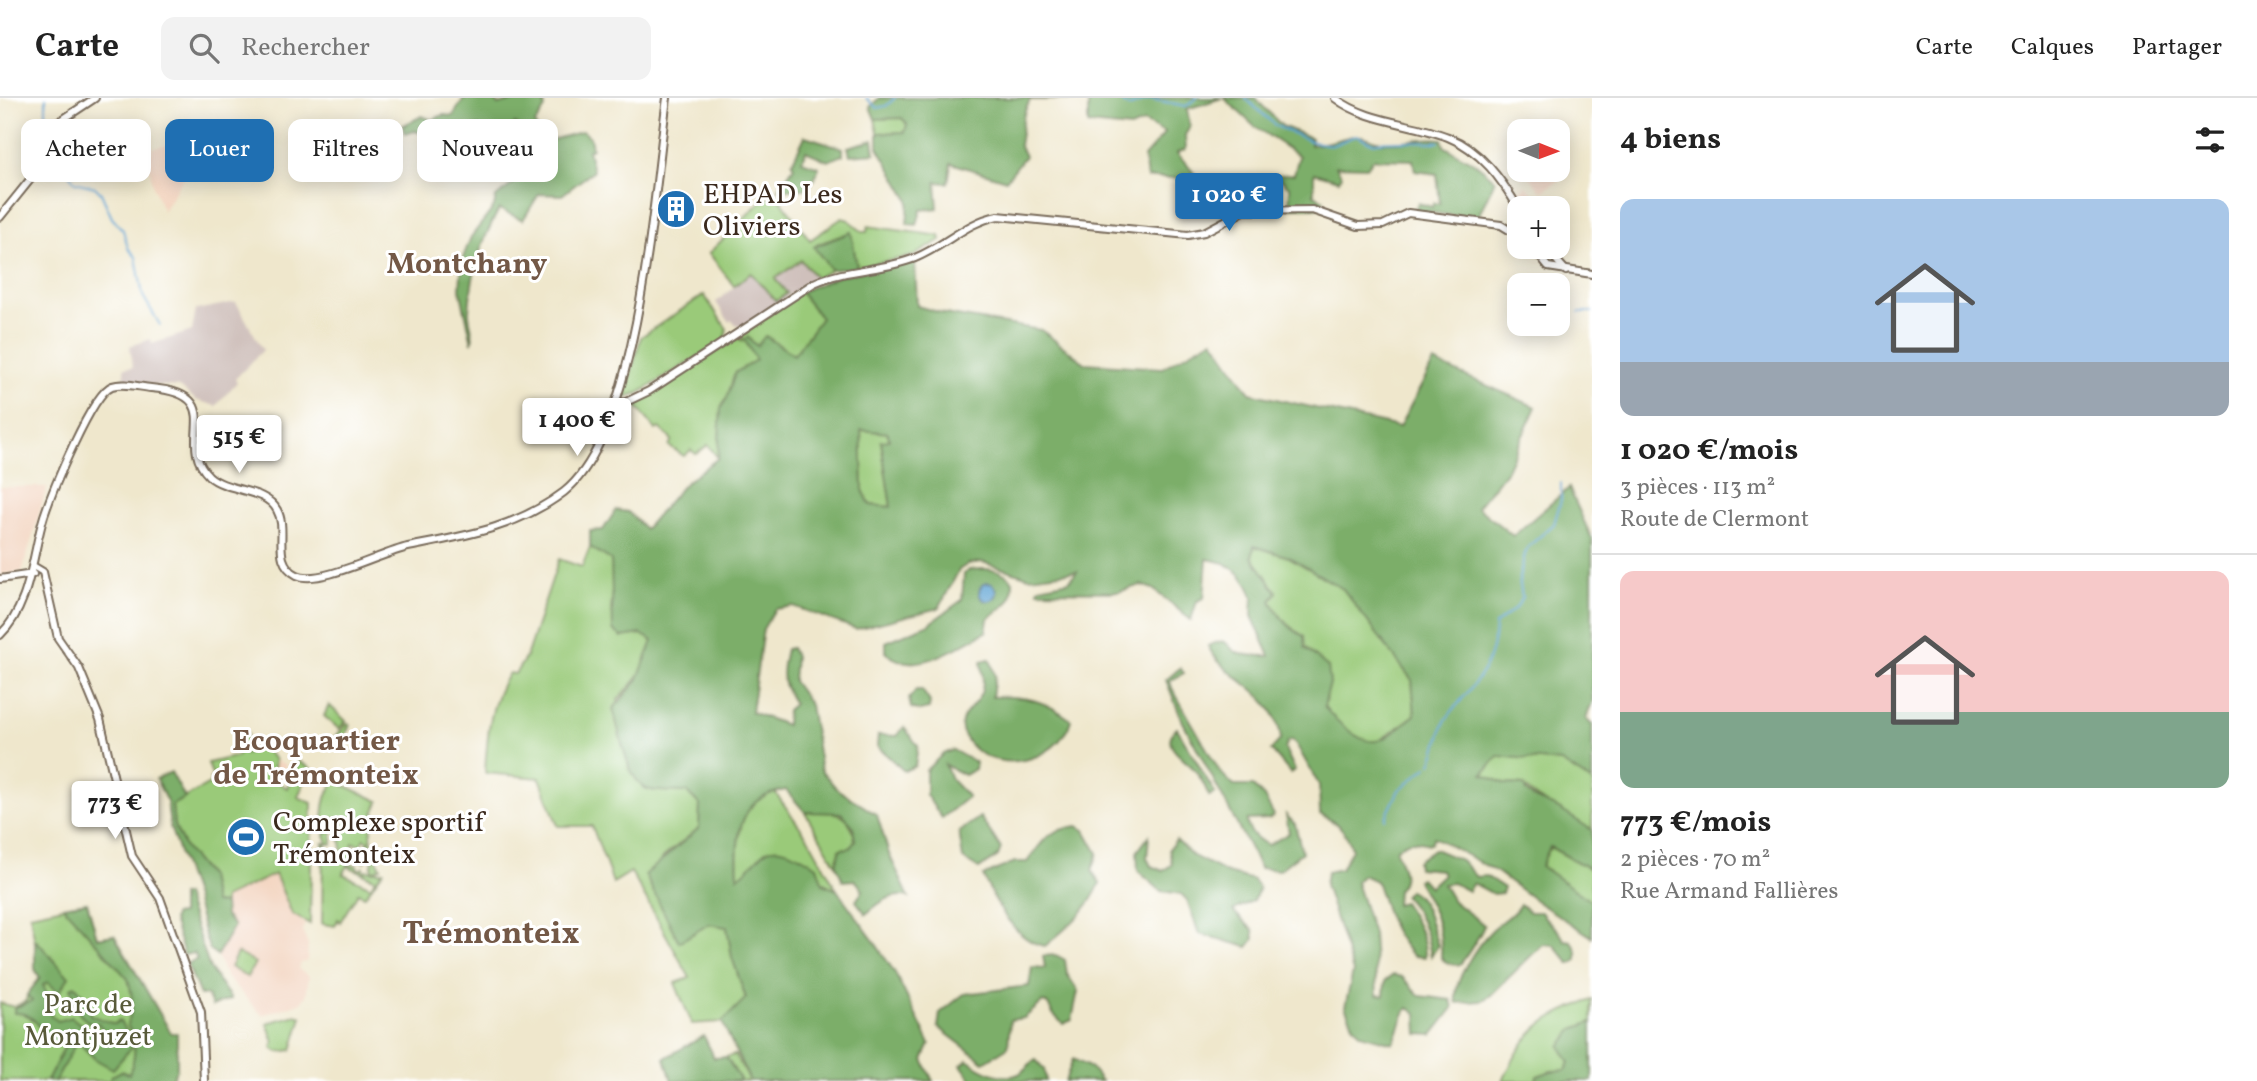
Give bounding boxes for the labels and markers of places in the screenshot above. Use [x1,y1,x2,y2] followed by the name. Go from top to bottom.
[1164,174,1294,233] pin: 1 020 €
[703,176,842,247] place label: EHPAD Les Oliviers
[655,188,697,230] building icon: EHPAD Les Oliviers
[512,398,642,458] pin: 1 400 €
[190,416,288,475] pin: 515 €
[66,782,164,841] pin: 773 €
[273,804,486,875] place label: Complexe sportif Trémonteix
[225,816,267,858] sports icon: Complexe sportif Trémonteix

